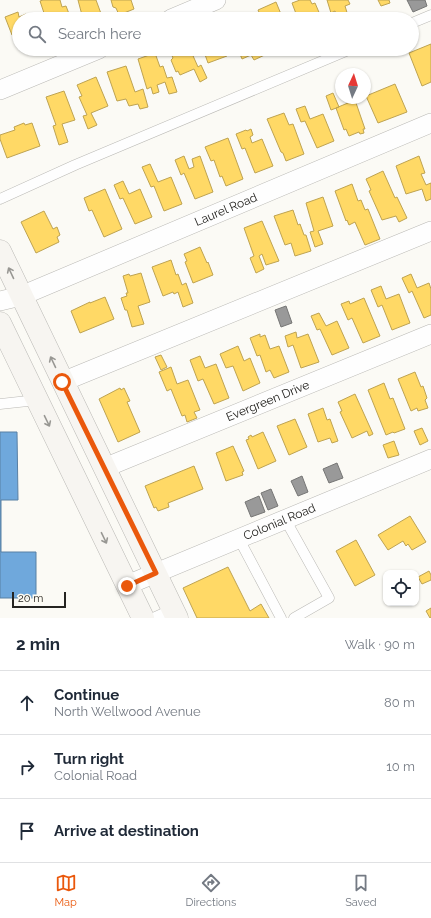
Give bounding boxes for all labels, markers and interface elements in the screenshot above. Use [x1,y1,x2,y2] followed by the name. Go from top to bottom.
[12,12,419,56] search box
[26,23,48,45] icon: search
[58,25,141,43] text: Search here
[335,68,371,104] north arrow
[193,190,259,229] street label: Laurel Road
[7,267,14,279] one-way arrow
[49,356,56,368] one-way arrow
[53,373,71,391] route start
[224,378,311,424] street label: Evergreen Drive
[44,414,52,426] one-way arrow
[241,501,318,543] street label: Colonial Road
[101,531,108,543] one-way arrow
[383,570,419,606] map controls
[383,570,419,606] button: locate
[118,577,136,595] route end
[12,590,66,609] scale bar
[18,592,43,605] text: 20 m
[16,634,60,654] text: 2 min
[345,637,415,652] text: Walk · 90 m
[54,686,119,704] text: Continue
[16,692,38,714] icon: ahead
[384,695,415,710] text: 80 m
[54,704,201,719] text: North Wellwood Avenue
[54,750,124,768] text: Turn right
[16,756,38,778] icon: right
[386,759,415,774] text: 10 m
[54,768,137,783] text: Colonial Road
[16,820,38,842] icon: arrive
[54,822,199,840] text: Arrive at destination
[54,872,77,909] tab: Map
[186,872,236,909] tab: Directions
[345,872,377,909] tab: Saved

